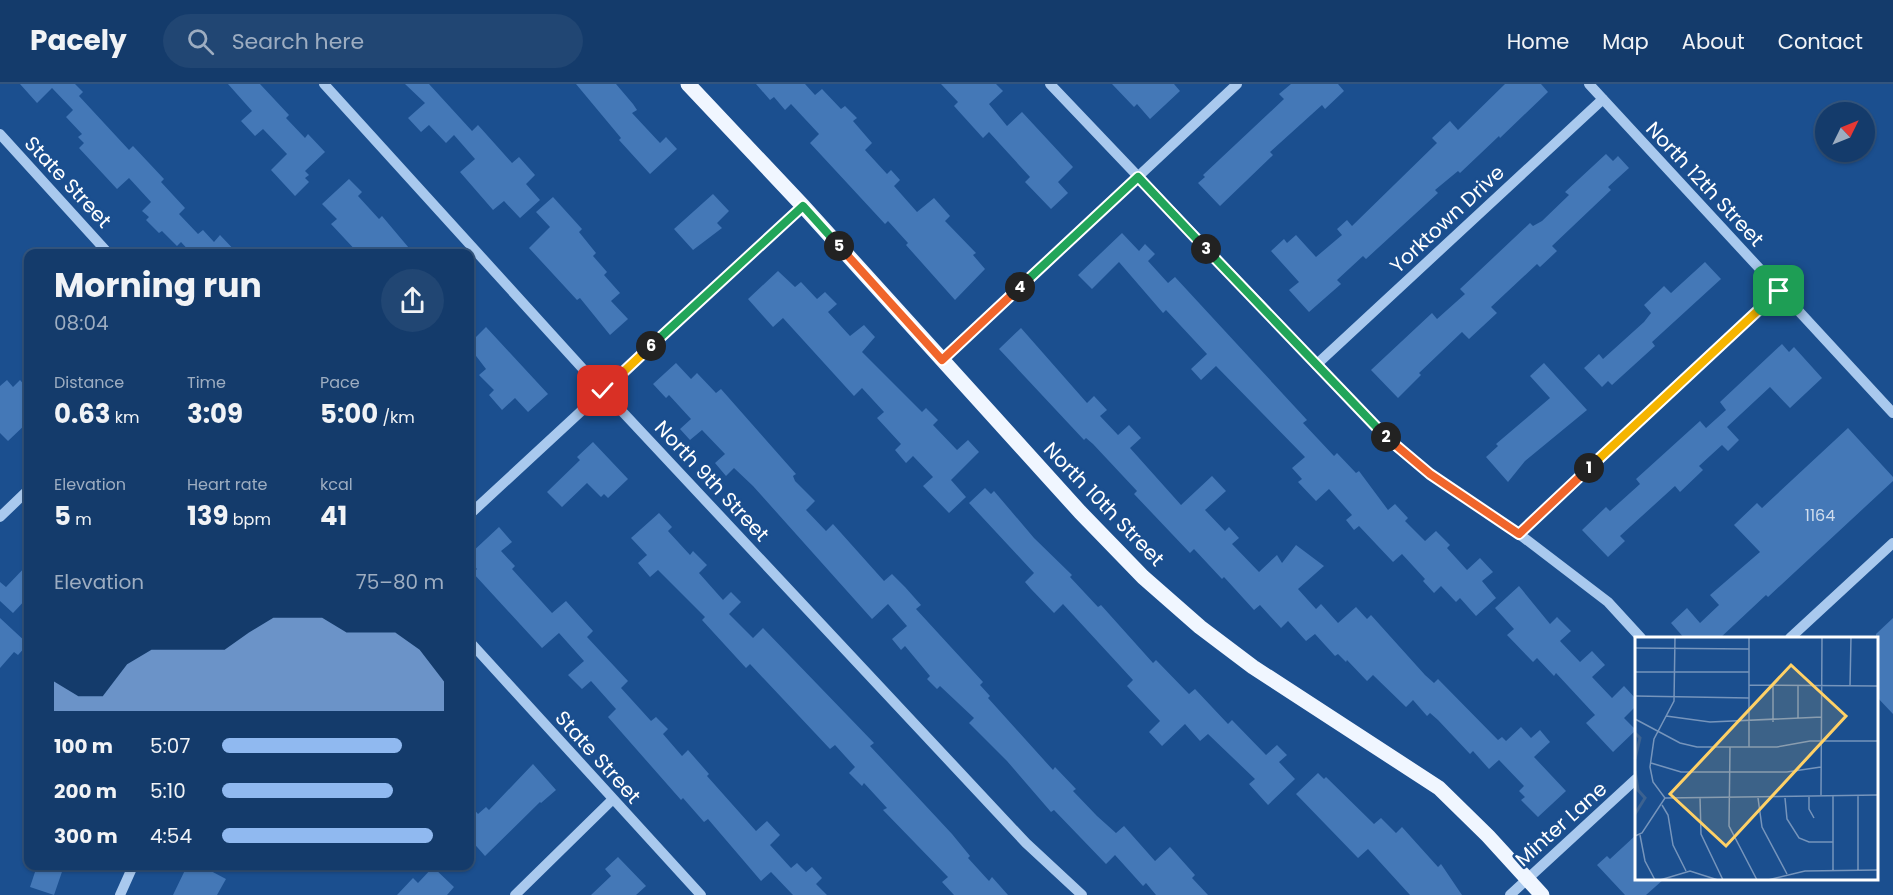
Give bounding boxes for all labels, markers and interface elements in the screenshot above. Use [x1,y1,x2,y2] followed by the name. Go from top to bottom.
[163,14,583,68] search box
[30,21,127,60] text: Pacely
[184,25,217,58] icon: search
[232,26,364,57] text: Search here
[1507,27,1569,56] text: Home
[1602,27,1649,56] text: Map
[1682,27,1745,56] text: About
[1778,27,1863,56] text: Contact
[1815,102,1875,162] north arrow
[1815,102,1875,162] map controls
[1640,115,1770,253] street label: North 12th Street
[18,130,118,234] street label: State Street
[1384,159,1510,279] street label: Yorktown Drive
[824,231,854,261] pin: 5
[834,234,844,257] text: 5
[1191,234,1221,264] pin: 3
[1201,237,1211,260] text: 3
[54,262,262,309] text: Morning run
[1753,265,1804,316] pin
[381,269,444,332] button: share
[1005,272,1035,302] pin: 4
[1762,274,1795,307] icon: arrive
[1015,275,1025,298] text: 4
[54,309,109,337] text: 08:04
[636,331,666,361] pin: 6
[646,334,656,357] text: 6
[577,365,628,416] pin
[54,371,124,394] text: Distance
[187,371,226,394] text: Time
[320,371,360,394] text: Pace
[586,374,619,407] icon: check
[54,396,111,432] text: 0.63
[187,396,243,432] text: 3:09
[320,396,378,432] text: 5:00
[111,406,140,429] text: km
[378,406,415,429] text: /km
[648,414,776,548] street label: North 9th Street
[1371,422,1401,452] pin: 2
[1381,425,1391,448] text: 2
[1037,436,1171,572] street label: North 10th Street
[1574,453,1604,483] pin: 1
[1586,456,1592,479] text: 1
[54,473,126,496] text: Elevation
[187,473,267,496] text: Heart rate
[320,473,353,496] text: kcal
[54,498,71,534] text: 5
[187,498,229,534] text: 139
[320,498,347,534] text: 41
[1805,504,1835,527] house number: 1164
[71,508,92,531] text: m
[229,508,271,531] text: bpm
[54,568,144,596] text: Elevation
[356,568,444,596] text: 75–80 m
[1635,637,1878,880] inset map
[549,704,647,810] street label: State Street
[54,732,113,760] text: 100 m
[150,732,190,760] text: 5:07
[1509,775,1613,873] street label: Minter Lane
[54,777,117,805] text: 200 m
[150,777,186,805] text: 5:10
[54,822,118,850] text: 300 m
[150,822,192,850] text: 4:54

